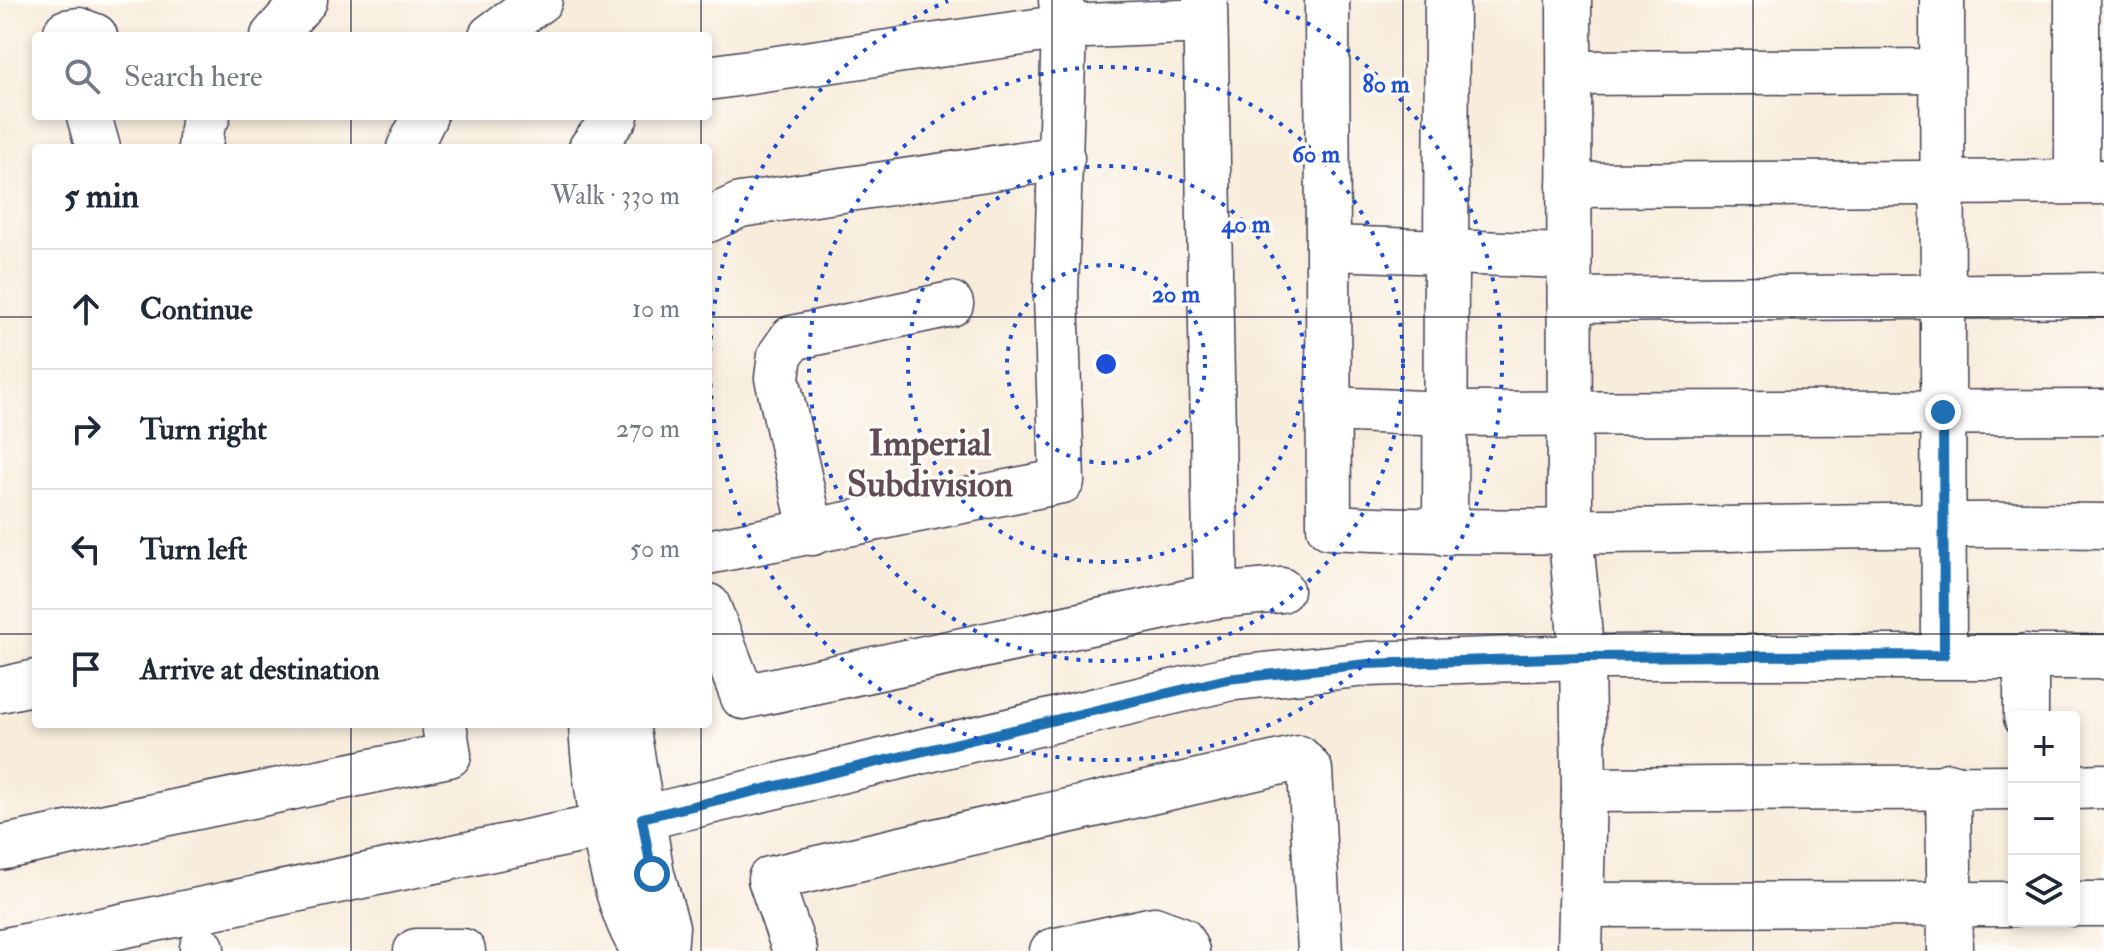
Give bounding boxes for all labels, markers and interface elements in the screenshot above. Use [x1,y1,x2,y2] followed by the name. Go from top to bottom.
[32,32,712,120] search box
[60,54,104,98] icon: search
[124,58,263,95] text: Search here
[1362,69,1410,100] text: 80 m
[1292,139,1340,170] text: 60 m
[64,175,139,218] text: 5 min
[551,180,680,212] text: Walk · 330 m
[1221,209,1271,240] text: 40 m
[1152,279,1200,310] text: 20 m
[64,287,108,331] icon: ahead
[140,291,253,328] text: Continue
[632,293,680,325] text: 10 m
[1092,350,1120,378] centre of rings
[1925,394,1961,430] route end
[64,407,108,451] icon: right
[140,411,267,448] text: Turn right
[616,413,680,445] text: 270 m
[847,421,1013,507] district label: Imperial Subdivision
[64,527,108,571] icon: left
[140,531,247,568] text: Turn left
[630,533,680,565] text: 50 m
[64,647,108,691] icon: arrive
[140,651,380,688] text: Arrive at destination
[2008,711,2080,927] map controls
[2008,711,2080,783] button: +
[2008,783,2080,855] button: −
[2008,855,2080,927] button: layers
[634,856,670,892] route start

